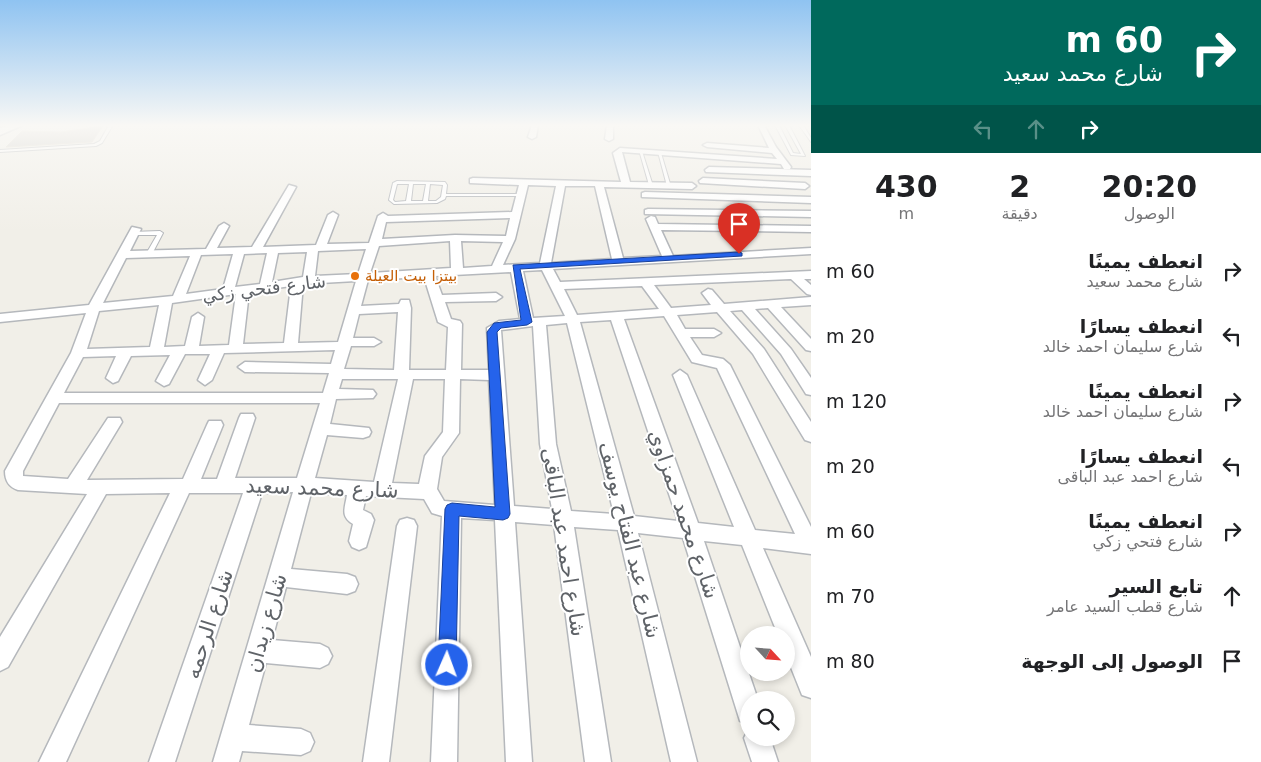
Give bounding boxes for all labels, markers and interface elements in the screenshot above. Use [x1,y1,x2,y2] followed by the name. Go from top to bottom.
[1066,20,1163,60] text: 60 m
[1181,20,1246,85] icon: right
[1003,61,1163,86] text: شارع محمد سعيد
[969,115,997,143] icon: left
[1022,115,1050,143] icon: ahead
[1075,115,1103,143] icon: right
[875,169,938,204] text: 430
[1009,169,1030,204] text: 2
[1102,169,1197,204] text: 20:20
[718,203,760,254] pin
[898,204,914,223] text: m
[1001,204,1038,223] text: دقيقة
[1124,204,1175,223] text: الوصول
[725,210,753,238] icon: arrive
[1088,250,1203,272] text: انعطف يمينًا
[1218,257,1246,285] icon: right
[826,260,875,282] text: 60 m
[365,267,457,285] place label: بيتزا بيت العيلة
[201,270,327,307] street label: شارع فتحي زكي
[349,270,361,282] marker: بيتزا بيت العيلة
[1086,272,1203,291] text: شارع محمد سعيد
[1080,315,1203,337] text: انعطف يسارًا
[1218,322,1246,350] icon: left
[826,325,875,347] text: 20 m
[1043,337,1203,356] text: شارع سليمان احمد خالد
[1088,380,1203,402] text: انعطف يمينًا
[1218,387,1246,415] icon: right
[826,390,887,412] text: 120 m
[1043,402,1203,421] text: شارع سليمان احمد خالد
[644,426,724,602] street label: شارع محمد حمزاوي
[594,439,666,641] street label: شارع عبد الفتاح يوسف
[1080,445,1203,467] text: انعطف يسارًا
[537,446,591,638] street label: شارع احمد عبد الباقى
[1218,452,1246,480] icon: left
[826,455,875,477] text: 20 m
[1057,467,1203,486] text: شارع احمد عبد الباقى
[245,473,399,503] street label: شارع محمد سعيد
[1088,510,1203,532] text: انعطف يمينًا
[1218,517,1246,545] icon: right
[826,520,875,542] text: 60 m
[1092,532,1203,551] text: شارع فتحي زكي
[180,566,238,682] street label: شارع الرحمه
[240,571,292,675] street label: شارع زيدان
[1109,575,1203,597] text: تابع السير
[1218,582,1246,610] icon: ahead
[826,585,875,607] text: 70 m
[1047,597,1203,616] text: شارع قطب السيد عامر
[740,626,795,681] north arrow
[740,626,795,746] map controls
[420,638,472,690] position arrow
[1218,647,1246,675] icon: arrive
[826,650,875,672] text: 80 m
[1021,650,1203,672] text: الوصول إلى الوجهة
[740,691,795,746] button: search

